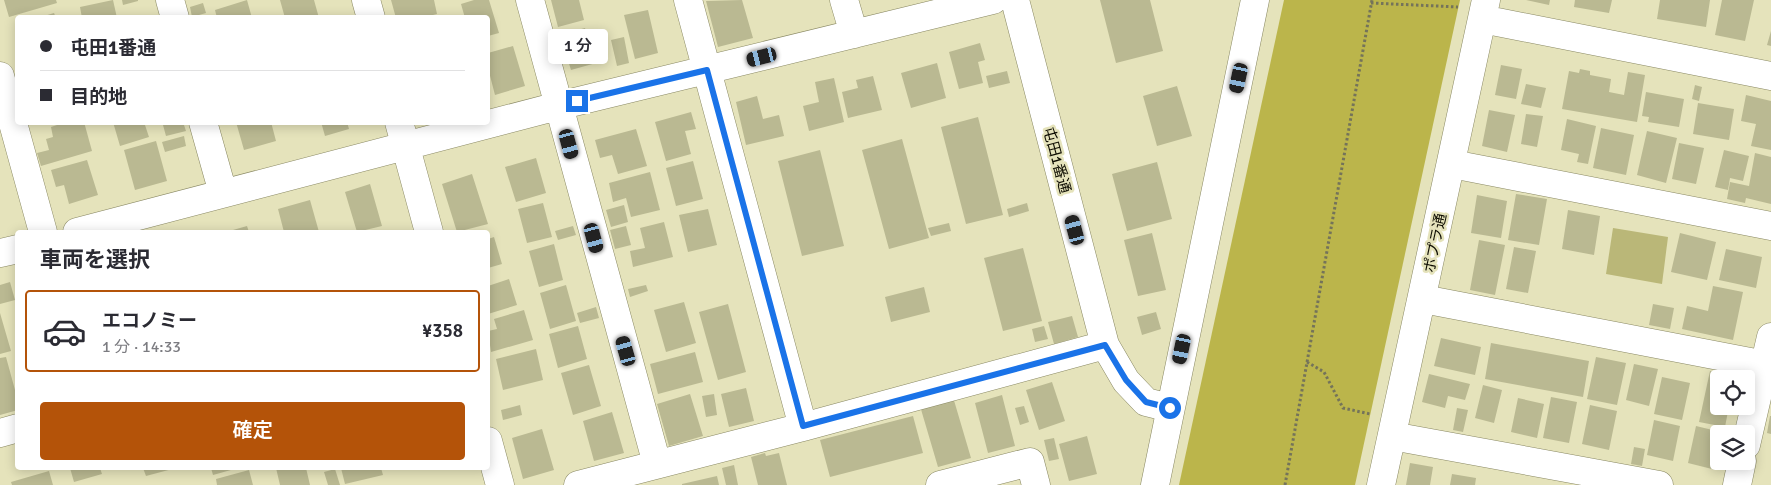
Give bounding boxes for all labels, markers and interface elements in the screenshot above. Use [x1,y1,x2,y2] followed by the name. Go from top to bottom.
[547,28,607,64] callout: 1 分
[70,36,156,60] text: 屯田1番通
[564,36,592,56] text: 1 分
[745,46,778,68] car
[1228,62,1249,94] car
[70,85,127,109] text: 目的地
[566,90,588,112] route end
[1039,125,1075,195] street label: 屯田1番通
[557,128,580,160] car
[1420,212,1450,274] street label: ポプラ通
[1063,214,1086,246] car
[582,222,605,254] car
[40,246,150,273] text: 車両を選択
[42,309,87,354] icon: car
[102,309,197,333] text: エコノミー
[422,319,463,343] text: ¥358
[1171,333,1192,365] car
[614,335,637,367] car
[102,337,181,357] text: 1 分 · 14:33
[1710,370,1755,470] map controls
[1710,370,1755,415] button: locate
[1159,397,1181,419] route start
[40,402,465,460] button: 確定
[1710,425,1755,470] button: layers

